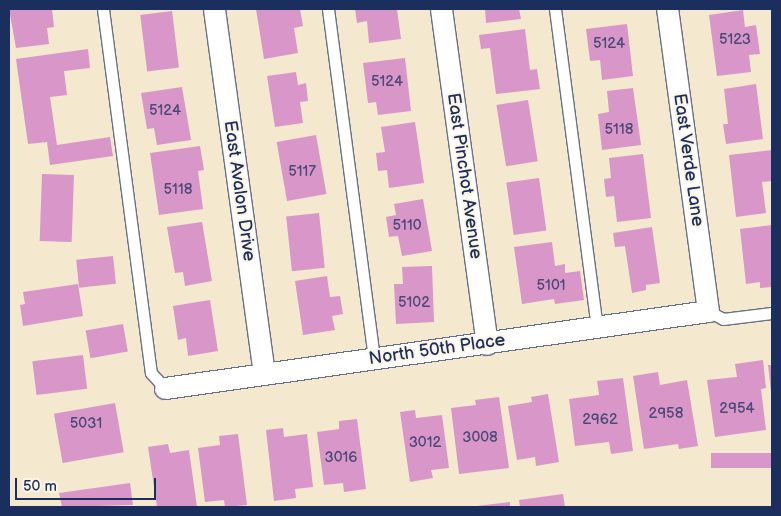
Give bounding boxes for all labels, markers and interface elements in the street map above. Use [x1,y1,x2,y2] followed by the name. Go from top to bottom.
[719,31,751,49] house number: 5123
[593,35,625,53] house number: 5124
[371,73,403,91] house number: 5124
[442,92,486,260] street label: East Pinchot Avenue
[668,92,708,228] street label: East Verde Lane
[149,102,181,120] house number: 5124
[218,119,260,263] street label: East Avalon Drive
[605,121,633,139] house number: 5118
[288,163,316,181] house number: 5117
[164,181,192,199] house number: 5118
[392,217,422,235] house number: 5110
[536,277,566,295] house number: 5101
[398,294,430,312] house number: 5102
[367,330,507,370] street label: North 50th Place
[719,400,755,418] house number: 2954
[649,405,683,423] house number: 2958
[582,411,618,429] house number: 2962
[70,415,102,433] house number: 5031
[462,429,498,447] house number: 3008
[409,434,441,452] house number: 3012
[324,449,358,467] house number: 3016
[18,468,159,500] scale bar
[23,477,57,496] text: 50 m

